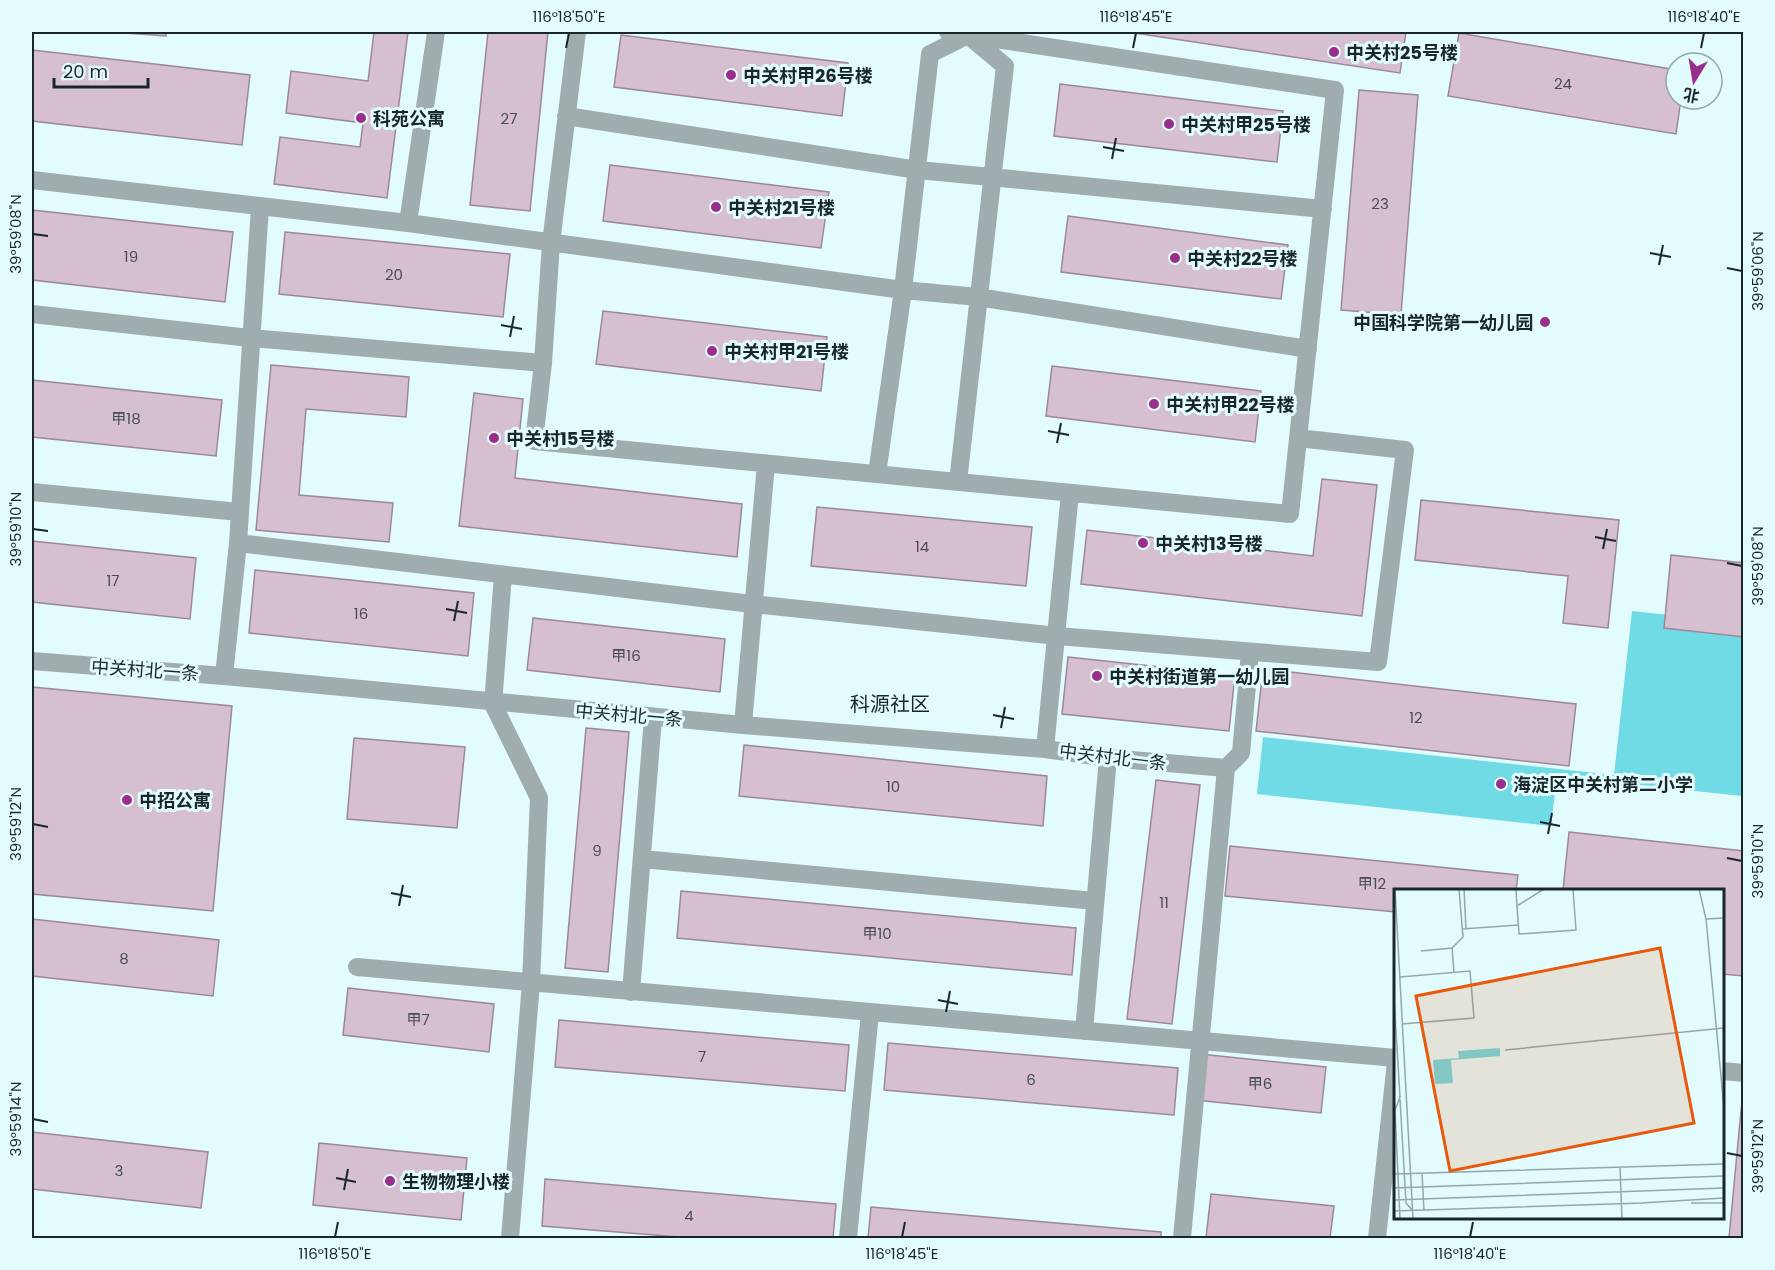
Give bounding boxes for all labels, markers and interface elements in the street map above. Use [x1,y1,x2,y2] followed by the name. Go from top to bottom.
[533,6,605,27] text: 116°18'50"E
[1100,6,1172,27] text: 116°18'45"E
[1668,6,1740,27] text: 116°18'40"E
[1346,40,1458,65] place label: 中关村25号楼
[1327,45,1341,59] marker: 中关村25号楼
[54,51,148,89] scale bar
[1664,51,1724,111] north arrow
[63,59,108,84] text: 20 m
[743,63,873,88] place label: 中关村甲26号楼
[724,68,738,82] marker: 中关村甲26号楼
[1554,73,1572,94] house number: 24
[1681,82,1701,108] text: 北
[373,106,445,131] place label: 科苑公寓
[501,108,517,129] house number: 27
[354,111,368,125] marker: 科苑公寓
[1181,112,1311,137] place label: 中关村甲25号楼
[1162,117,1176,131] marker: 中关村甲25号楼
[1371,193,1389,214] house number: 23
[5,194,26,274] text: 39°59'08"N
[728,195,835,220] place label: 中关村21号楼
[709,200,723,214] marker: 中关村21号楼
[1747,231,1768,311] text: 39°59'06"N
[124,246,138,267] house number: 19
[1187,246,1298,271] place label: 中关村22号楼
[1168,251,1182,265] marker: 中关村22号楼
[385,264,403,285] house number: 20
[1353,310,1533,335] place label: 中国科学院第一幼儿园
[1538,315,1552,329] marker: 中国科学院第一幼儿园
[724,339,849,364] place label: 中关村甲21号楼
[705,344,719,358] marker: 中关村甲21号楼
[1166,392,1295,417] place label: 中关村甲22号楼
[1147,397,1161,411] marker: 中关村甲22号楼
[111,408,141,429] house number: 甲18
[506,426,614,451] place label: 中关村15号楼
[487,431,501,445] marker: 中关村15号楼
[5,492,26,566] text: 39°59'10"N
[1747,526,1768,606] text: 39°59'08"N
[1155,531,1263,556] place label: 中关村13号楼
[915,536,929,557] house number: 14
[1136,536,1150,550] marker: 中关村13号楼
[107,570,120,591] house number: 17
[354,603,368,624] house number: 16
[611,645,641,666] house number: 甲16
[90,654,200,686] street label: 中关村北一条
[1109,664,1289,689] place label: 中关村街道第一幼儿园
[1090,669,1104,683] marker: 中关村街道第一幼儿园
[850,690,930,718] district label: 科源社区
[574,698,684,732] street label: 中关村北一条
[1409,707,1423,728] house number: 12
[1058,738,1168,776] street label: 中关村北一条
[1513,772,1693,797] place label: 海淀区中关村第二小学
[886,776,900,797] house number: 10
[1494,777,1508,791] marker: 海淀区中关村第二小学
[5,787,26,861] text: 39°59'12"N
[139,788,211,813] place label: 中招公寓
[120,793,134,807] marker: 中招公寓
[1747,824,1768,898] text: 39°59'10"N
[592,840,602,861] house number: 9
[1358,873,1386,894] house number: 甲12
[1394,889,1724,1219] inset map
[1159,892,1169,913] house number: 11
[862,923,892,944] house number: 甲10
[119,948,129,969] house number: 8
[406,1009,430,1030] house number: 甲7
[698,1046,706,1067] house number: 7
[1026,1069,1036,1090] house number: 6
[1248,1073,1272,1094] house number: 甲6
[5,1082,26,1156] text: 39°59'14"N
[1747,1119,1768,1193] text: 39°59'12"N
[115,1160,123,1181] house number: 3
[402,1169,510,1194] place label: 生物物理小楼
[383,1174,397,1188] marker: 生物物理小楼
[684,1205,694,1226] house number: 4
[299,1243,371,1264] text: 116°18'50"E
[866,1243,938,1264] text: 116°18'45"E
[1434,1243,1506,1264] text: 116°18'40"E

